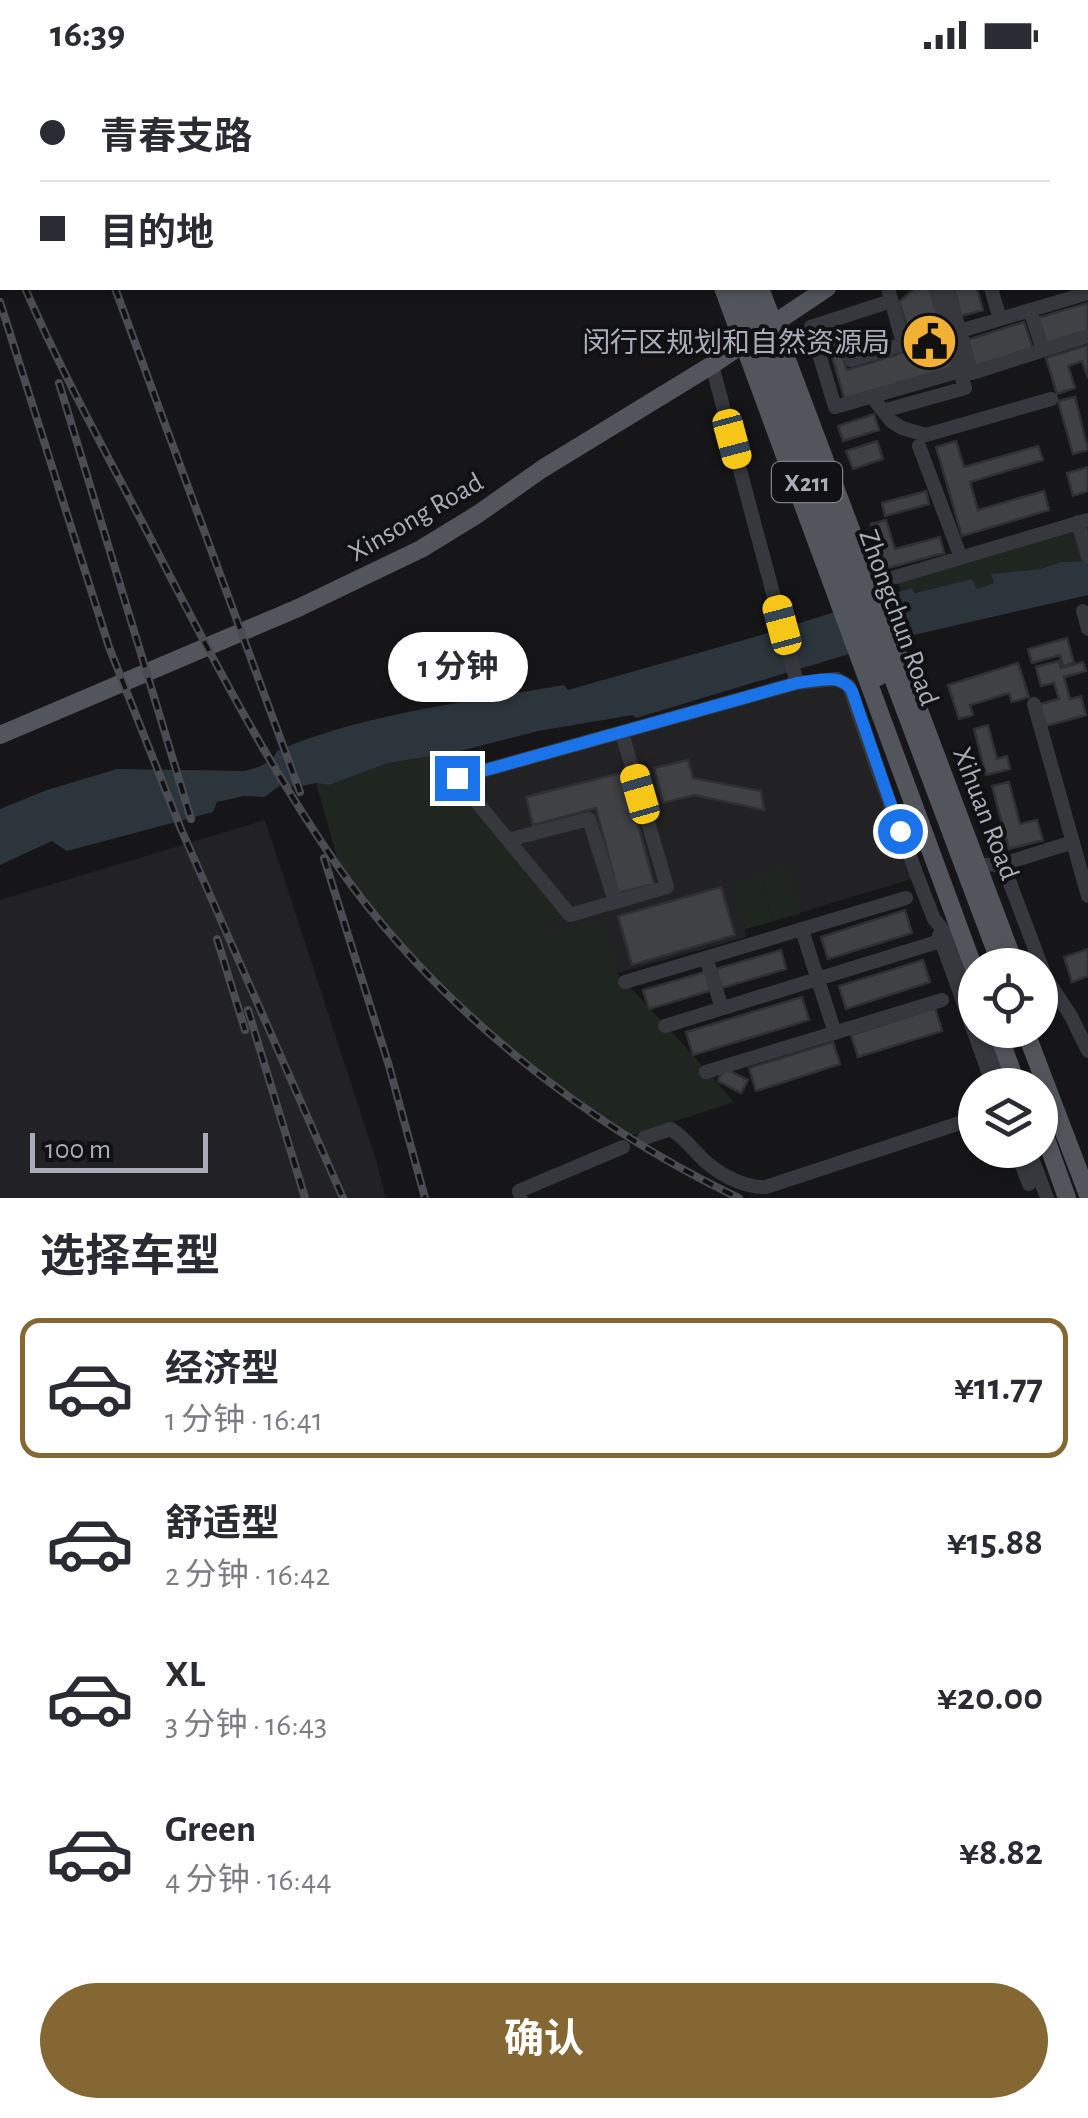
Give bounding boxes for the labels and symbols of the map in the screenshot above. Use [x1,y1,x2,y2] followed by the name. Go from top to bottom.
[899,312,959,372] public building icon: 闵行区规划和自然资源局
[582,328,890,358] place label: 闵行区规划和自然资源局
[710,406,754,472] car
[772,462,842,502] road number: X211
[344,468,488,567] street label: Xinsong Road
[853,526,943,709] street label: Zhongchun Road
[760,592,804,658] car
[387,633,527,703] callout: 1 分钟
[947,744,1023,884] street label: Xihuan Road
[435,756,480,801] route end
[617,761,663,827] car
[878,809,923,854] route start
[30,1128,208,1172] scale bar

